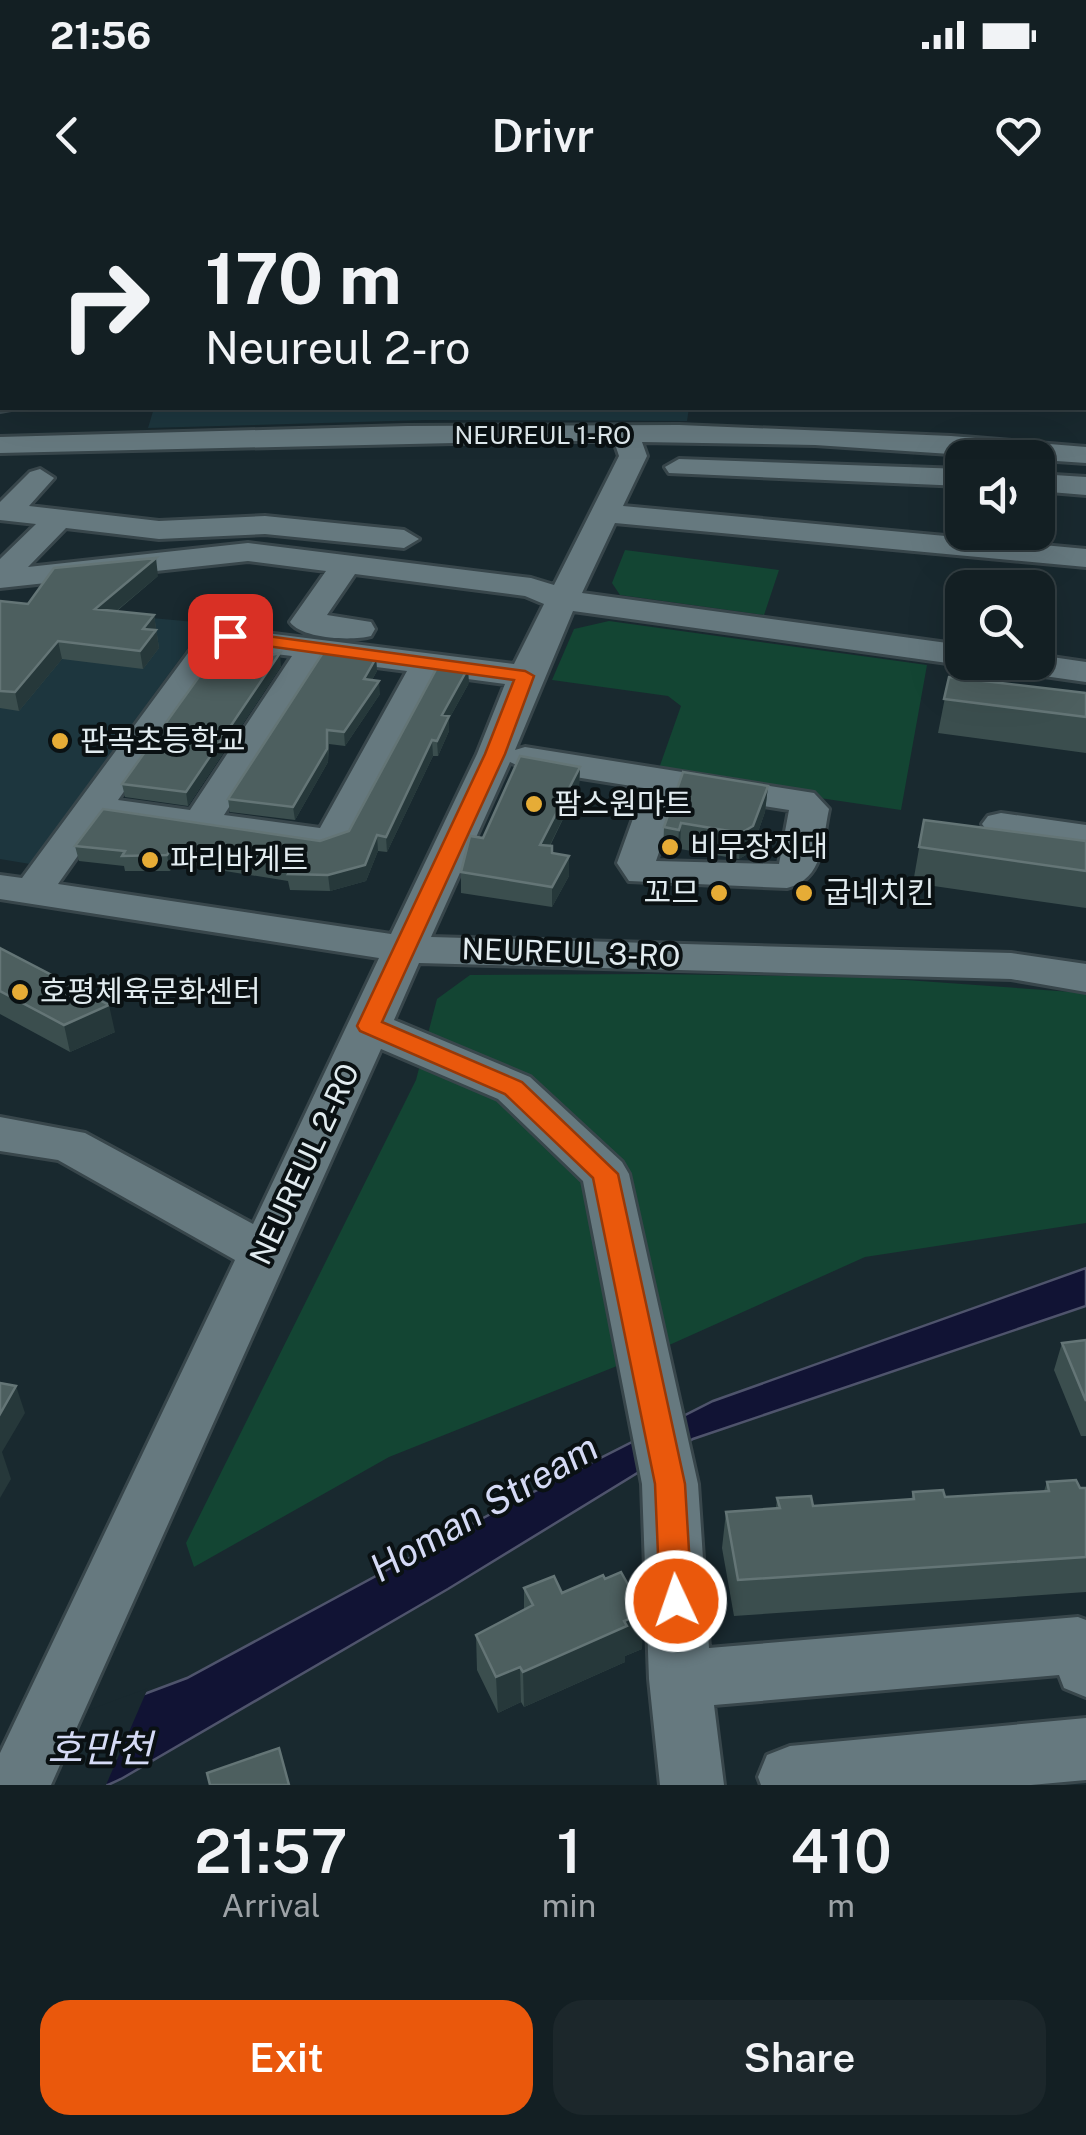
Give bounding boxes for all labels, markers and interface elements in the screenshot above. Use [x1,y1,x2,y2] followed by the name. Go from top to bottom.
[50,13,151,58] text: 21:56
[40,108,95,163] icon: back
[991,108,1046,163] icon: heart
[492,109,594,162] text: Drivr
[205,237,402,320] text: 170 m
[40,240,170,370] icon: right
[205,321,471,374] text: Neureul 2-ro
[455,420,631,450] street label: NEUREUL 1-RO
[945,440,1055,680] map controls
[945,440,1055,550] button: sound
[945,570,1055,680] button: search
[188,594,273,679] pin
[203,609,258,664] icon: arrive
[80,722,246,758] place label: 판곡초등학교
[49,730,71,752] marker: 판곡초등학교
[554,785,692,821] place label: 팜스원마트
[523,793,545,815] marker: 팜스원마트
[690,828,828,864] place label: 비무장지대
[659,836,681,858] marker: 비무장지대
[170,841,308,877] place label: 파리바게트
[139,849,161,871] marker: 파리바게트
[644,874,699,910] place label: 꼬므
[824,874,934,910] place label: 굽네치킨
[708,882,730,904] marker: 꼬므
[793,882,815,904] marker: 굽네치킨
[461,930,681,974] street label: NEUREUL 3-RO
[40,973,261,1009] place label: 호평체육문화센터
[9,981,31,1003] marker: 호평체육문화센터
[242,1057,366,1270] street label: NEUREUL 2-RO
[362,1424,606,1591] water label: Homan Stream
[624,1549,728,1653] position arrow
[48,1726,156,1771] water label: 호만천
[194,1816,348,1887] text: 21:57
[556,1816,582,1887] text: 1
[790,1816,892,1887] text: 410
[222,1887,320,1924] text: Arrival
[542,1887,596,1924] text: min
[827,1887,855,1924] text: m
[40,2000,533,2115] button: Exit
[553,2000,1046,2115] button: Share

